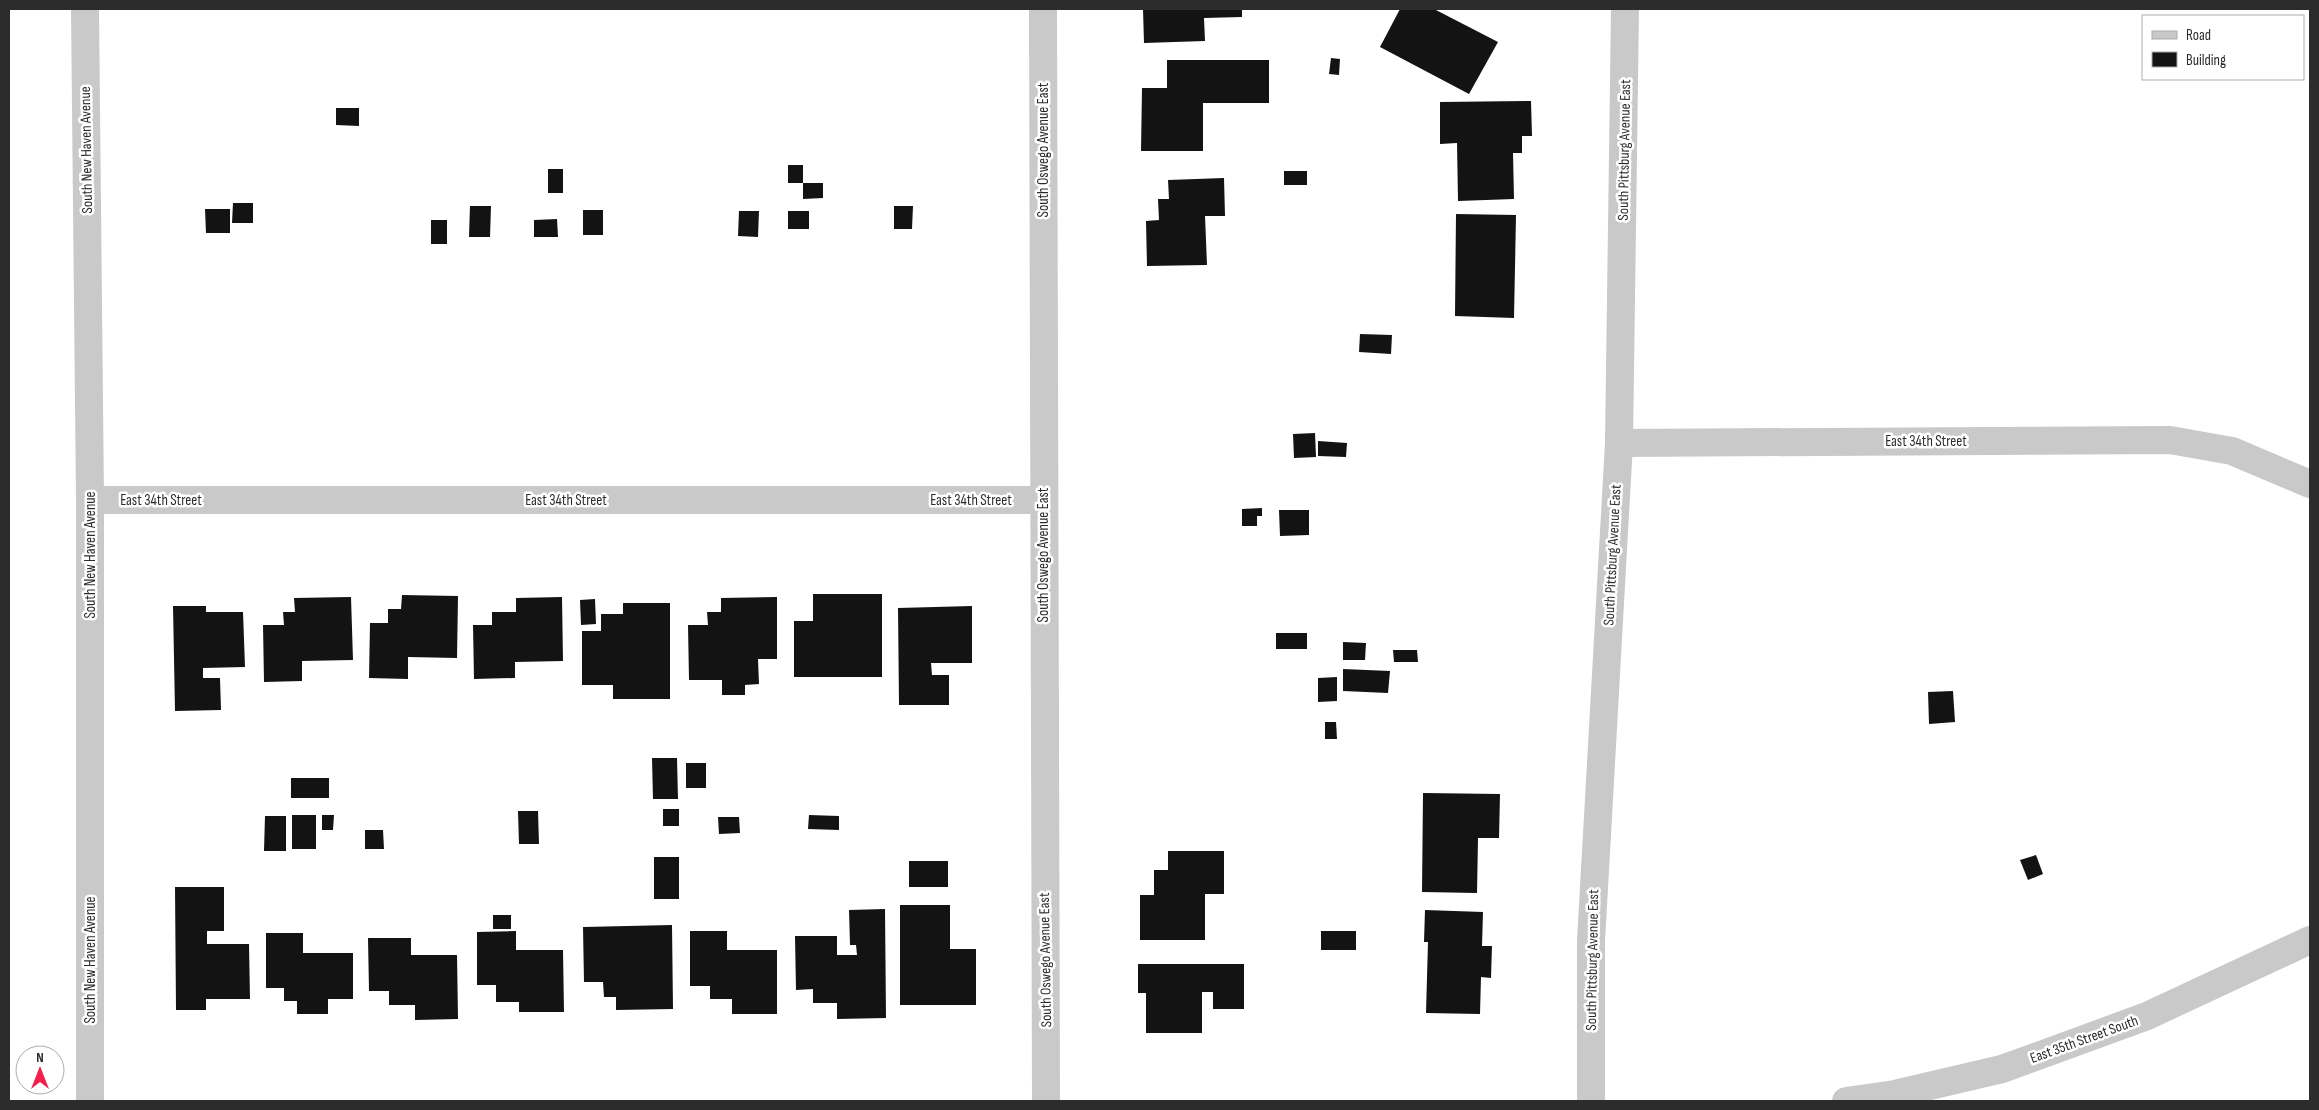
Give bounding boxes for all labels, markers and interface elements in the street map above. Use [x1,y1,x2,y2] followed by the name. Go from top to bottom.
[2142,15,2304,80] legend
[2186,26,2211,45] text: Road
[2186,51,2226,70] text: Building
[1614,79,1635,221] street label: South Pittsburg Avenue East
[1034,82,1053,217] street label: South Oswego Avenue East
[76,86,97,214] street label: South New Haven Avenue
[1885,432,1967,451] street label: East 34th Street
[1599,484,1626,626] street label: South Pittsburg Avenue East
[1034,487,1053,622] street label: South Oswego Avenue East
[81,491,100,619] street label: South New Haven Avenue
[120,491,202,510] street label: East 34th Street
[525,491,607,510] street label: East 34th Street
[930,491,1012,510] street label: East 34th Street
[1582,889,1603,1031] street label: South Pittsburg Avenue East
[1035,892,1056,1028] street label: South Oswego Avenue East
[81,896,100,1024] street label: South New Haven Avenue
[2027,1011,2141,1068] street label: East 35th Street South
[15,1045,65,1095] north arrow
[36,1049,44,1066] text: N

